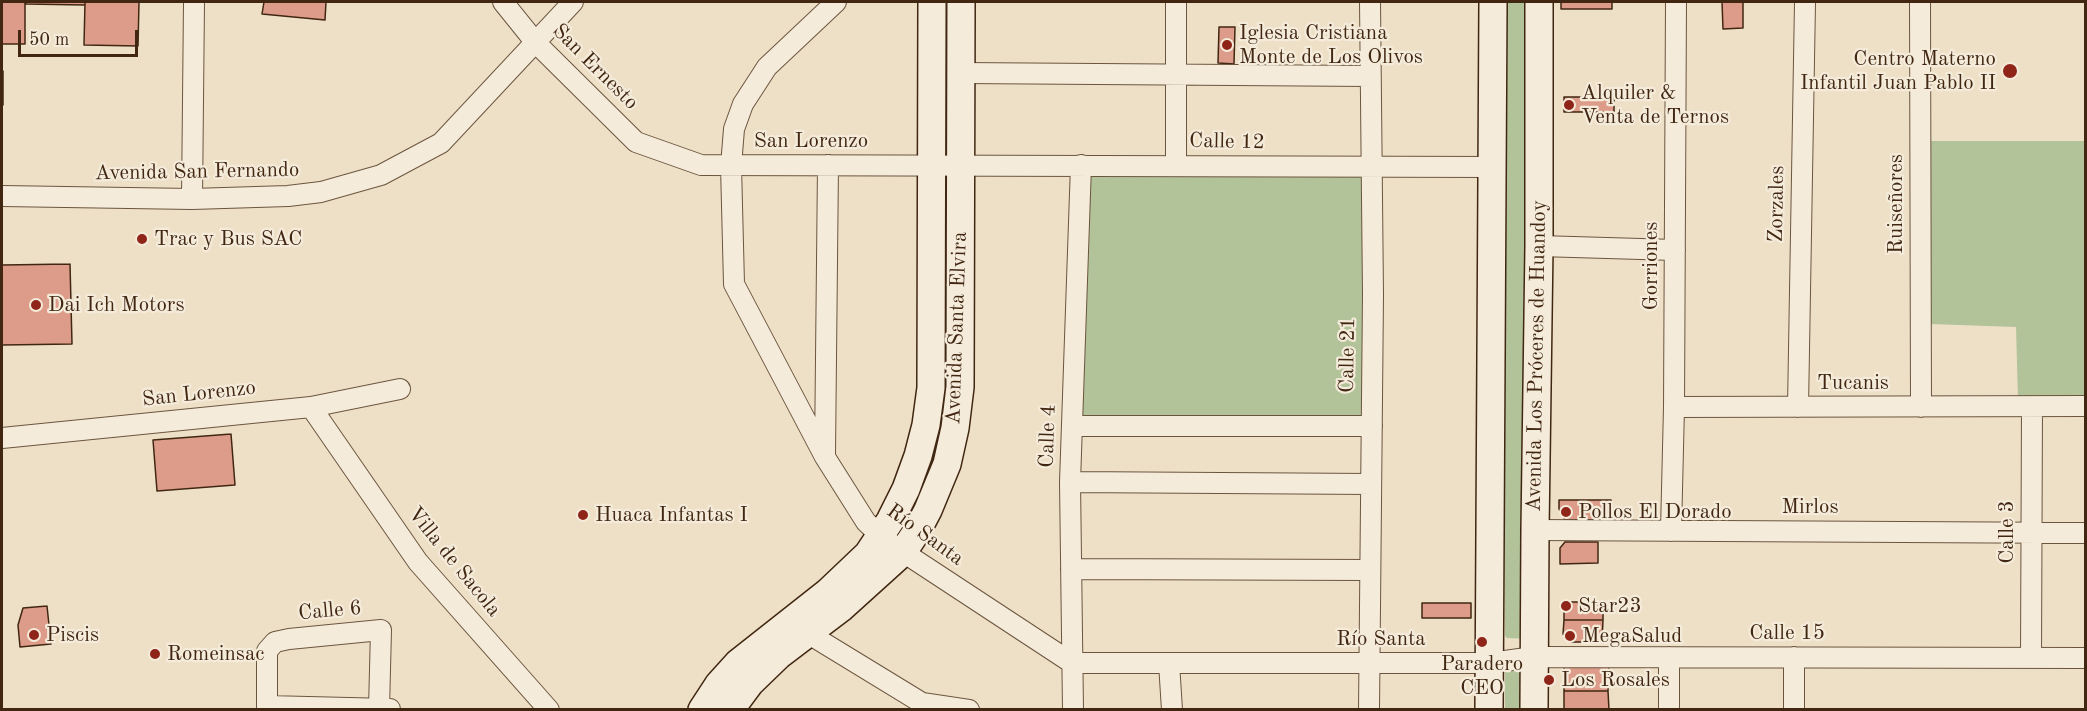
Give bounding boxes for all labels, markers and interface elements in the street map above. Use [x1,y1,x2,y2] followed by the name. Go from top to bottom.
[21,18,141,56] scale bar
[547,19,643,115] street label: San Ernesto
[1239,20,1423,70] place label: Iglesia Cristiana Monte de Los Olivos
[29,31,69,49] text: 50 m
[1220,38,1234,52] marker: Iglesia Cristiana Monte de Los Olivos
[1800,46,1996,96] place label: Centro Materno Infantil Juan Pablo II
[2001,62,2019,80] marker: Centro Materno Infantil Juan Pablo II
[1581,80,1729,130] place label: Alquiler & Venta de Ternos
[1562,98,1576,112] marker: Alquiler & Venta de Ternos
[754,128,868,154] street label: San Lorenzo
[1189,129,1265,155] street label: Calle 12
[1883,154,1909,254] street label: Ruiseñores
[94,158,300,186] street label: Avenida San Fernando
[1764,165,1790,243] street label: Zorzales
[1522,200,1552,512] street label: Avenida Los Próceres de Huandoy
[1638,222,1664,310] street label: Gorriones
[154,226,302,252] place label: Trac y Bus SAC
[941,231,973,425] street label: Avenida Santa Elvira
[135,232,149,246] marker: Trac y Bus SAC
[48,292,185,318] place label: Dai Ich Motors
[29,298,43,312] marker: Dai Ich Motors
[1335,317,1361,393] street label: Calle 21
[1817,370,1889,396] street label: Tucanis
[141,375,257,413] street label: San Lorenzo
[1034,404,1062,468] street label: Calle 4
[1781,494,1839,520] street label: Mirlos
[881,499,969,571] street label: Río Santa
[1578,499,1732,525] place label: Pollos El Dorado
[1994,500,2020,564] street label: Calle 3
[402,502,506,622] street label: Villa de Sacola
[595,502,748,528] place label: Huaca Infantas I
[1559,505,1573,519] marker: Pollos El Dorado
[576,508,590,522] marker: Huaca Infantas I
[1578,593,1642,619] place label: Star23
[297,596,363,626] street label: Calle 6
[1559,599,1573,613] marker: Star23
[1749,620,1825,646] street label: Calle 15
[46,622,99,648] place label: Piscis
[1582,623,1682,649] place label: MegaSalud
[1336,626,1426,652] street label: Río Santa
[27,628,41,642] marker: Piscis
[1563,629,1577,643] marker: MegaSalud
[1475,635,1489,649] marker: Paradero CEO
[167,641,264,667] place label: Romeinsac
[148,647,162,661] marker: Romeinsac
[1441,651,1523,701] place label: Paradero CEO
[1561,667,1670,693] place label: Los Rosales
[1542,673,1556,687] marker: Los Rosales

